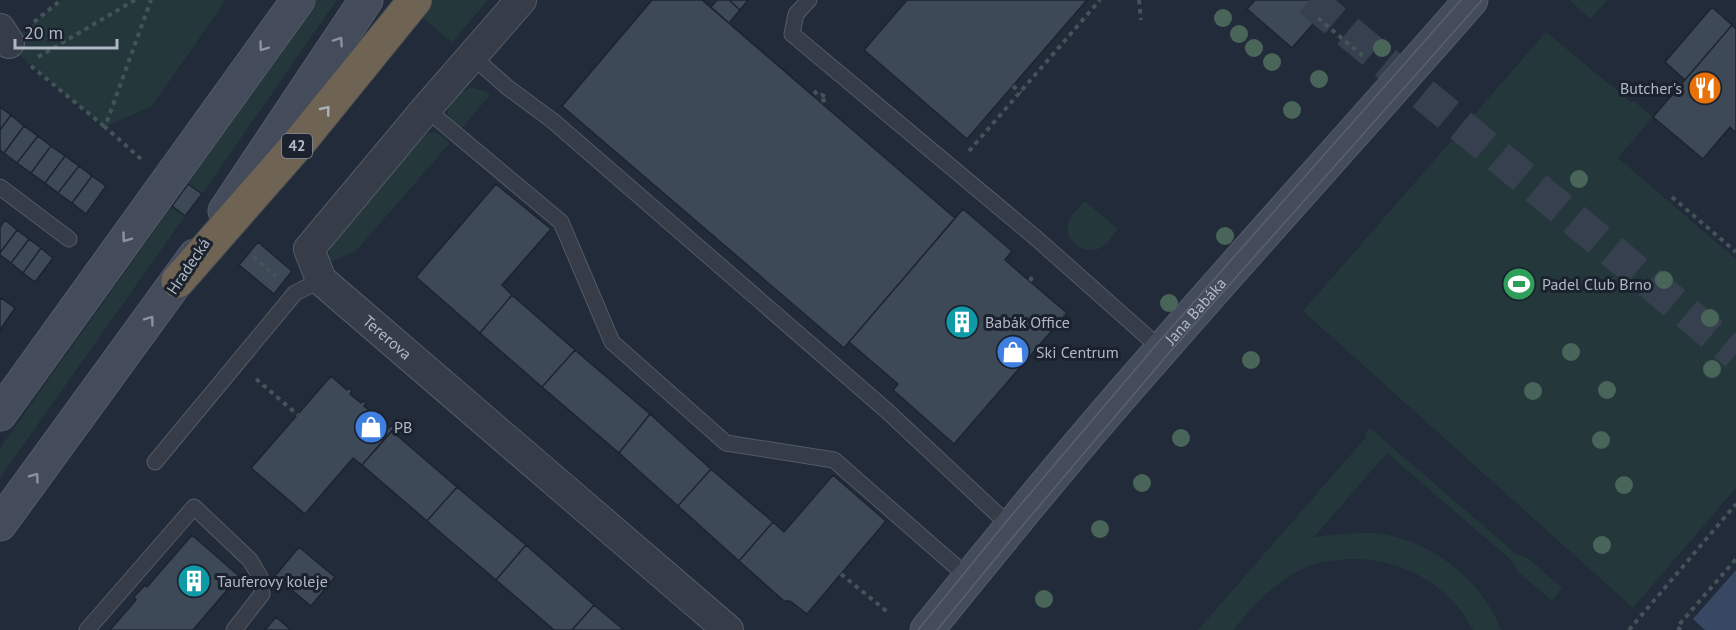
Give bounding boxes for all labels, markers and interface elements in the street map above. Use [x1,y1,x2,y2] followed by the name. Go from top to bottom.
[15,12,117,50] scale bar
[24,21,63,44] text: 20 m
[332,36,343,47] one-way arrow
[260,41,271,52] one-way arrow
[1687,70,1723,106] restaurant icon: Butcher's
[1620,78,1682,98] place label: Butcher's
[319,106,330,117] one-way arrow
[282,134,312,158] road number: 42
[122,232,133,243] one-way arrow
[162,234,214,298] street label: Hradecká
[1501,266,1537,302] sports icon: Padel Club Brno
[1160,273,1230,349] street label: Jana Babáka
[1542,274,1651,294] place label: Padel Club Brno
[944,304,980,340] building icon: Babák Office
[359,311,416,364] street label: Tererova
[985,312,1070,332] place label: Babák Office
[143,315,154,326] one-way arrow
[995,334,1031,370] shop icon: Ski Centrum
[1036,342,1119,362] place label: Ski Centrum
[353,409,389,445] shop icon: PB
[394,417,412,437] place label: PB
[27,472,38,483] one-way arrow
[176,563,212,599] building icon: Tauferovy koleje
[217,571,328,591] place label: Tauferovy koleje

